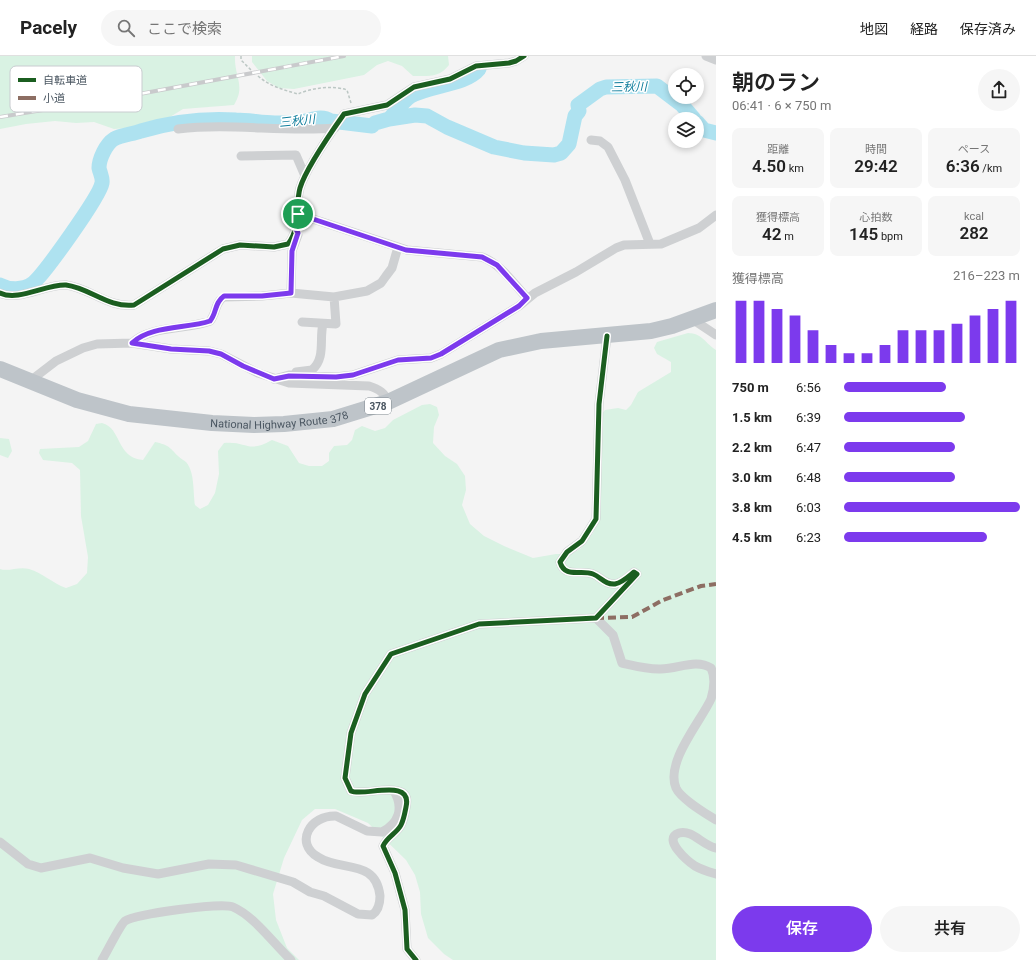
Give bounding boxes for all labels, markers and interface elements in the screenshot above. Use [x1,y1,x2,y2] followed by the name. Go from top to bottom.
[101,10,381,46] search box
[20,16,77,39] text: Pacely
[115,17,137,39] icon: search
[147,20,222,38] text: ここで検索
[860,21,888,37] text: 地図
[910,21,938,37] text: 経路
[960,21,1016,37] text: 保存済み
[10,66,142,112] legend
[668,68,704,148] map controls
[668,68,704,104] button: locate
[978,69,1020,111] button: share
[732,70,820,95] text: 朝のラン
[43,74,87,87] text: 自転車道
[611,80,649,94] water label: 三秋川
[43,92,65,105] text: 小道
[732,98,831,113] text: 06:41 · 6 × 750 m
[278,112,318,130] water label: 三秋川
[668,112,704,148] button: layers
[767,143,789,156] text: 距離
[865,143,887,156] text: 時間
[958,143,990,156] text: ペース
[752,156,786,176] text: 4.50
[854,156,898,176] text: 29:42
[946,156,980,176] text: 6:36
[786,162,804,175] text: km
[980,162,1002,175] text: /km
[281,197,315,231] pin
[287,203,309,225] icon: arrive
[964,210,984,223] text: kcal
[756,211,800,224] text: 獲得標高
[860,211,893,224] text: 心拍数
[959,223,989,243] text: 282
[762,224,782,244] text: 42
[849,224,878,244] text: 145
[782,230,794,243] text: m
[878,230,903,243] text: bpm
[953,268,1020,283] text: 216–223 m
[732,271,784,286] text: 獲得標高
[732,380,769,395] text: 750 m
[796,380,821,395] text: 6:56
[365,398,391,414] road number: 378
[210,409,350,432] street label: National Highway Route 378
[732,410,772,425] text: 1.5 km
[796,410,821,425] text: 6:39
[732,440,772,455] text: 2.2 km
[796,440,821,455] text: 6:47
[732,470,772,485] text: 3.0 km
[796,470,821,485] text: 6:48
[732,500,772,515] text: 3.8 km
[796,500,821,515] text: 6:03
[732,530,772,545] text: 4.5 km
[796,530,821,545] text: 6:23
[732,906,872,952] button: 保存
[880,906,1020,952] button: 共有

